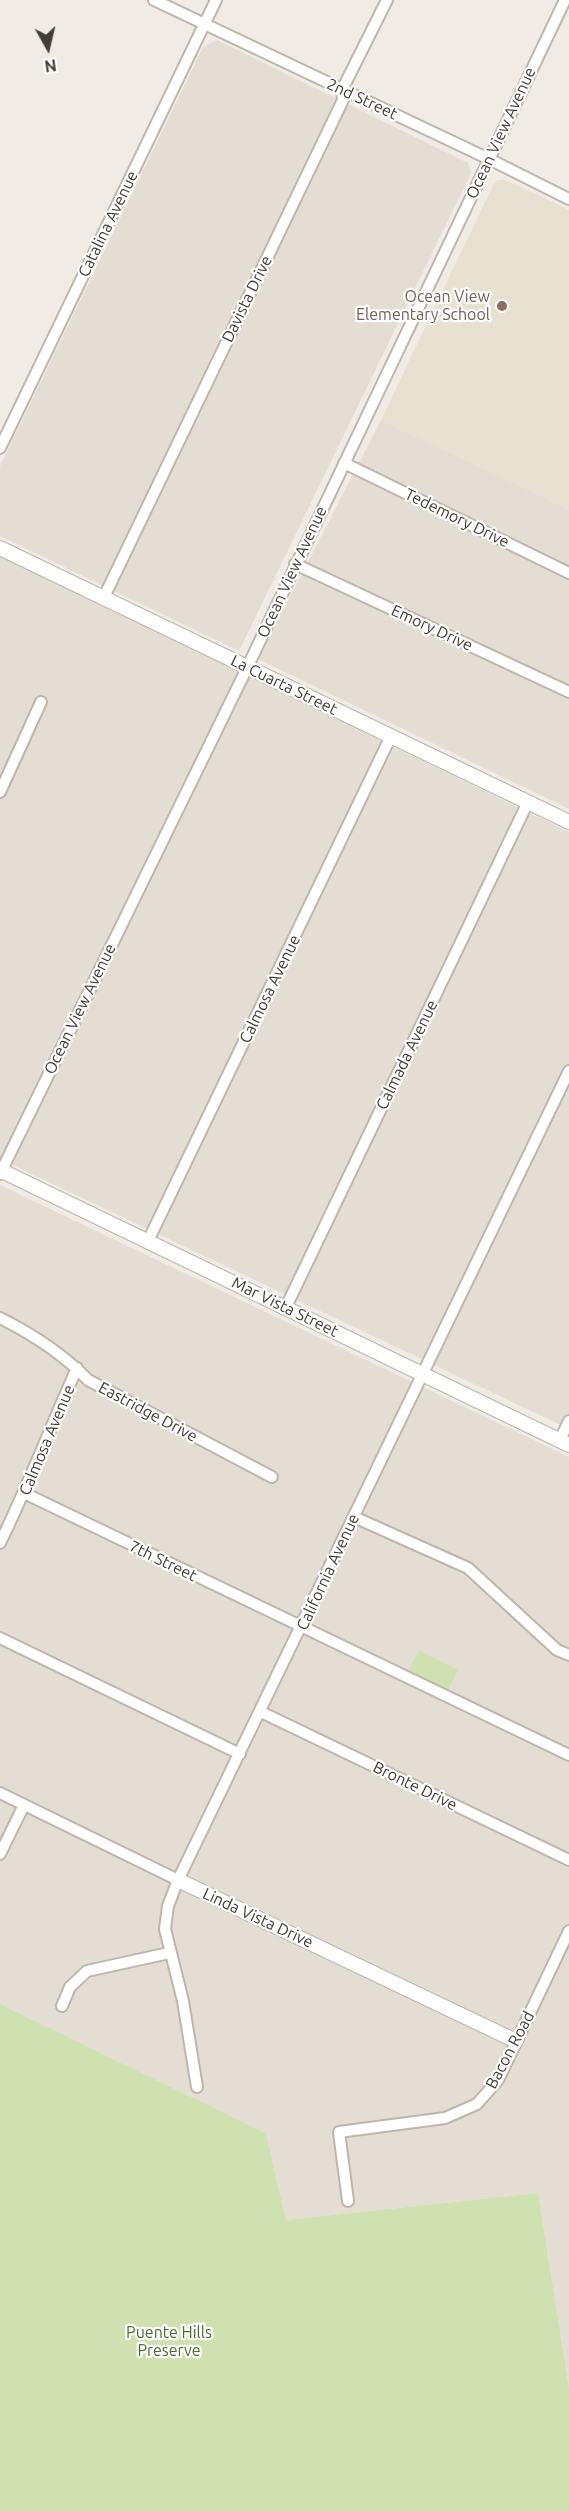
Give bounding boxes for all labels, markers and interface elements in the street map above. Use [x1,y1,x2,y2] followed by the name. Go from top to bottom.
[18,18,78,78] north arrow
[43,56,58,76] text: N
[462,64,540,202] street label: Ocean View Avenue
[324,74,400,124] street label: 2nd Street
[74,168,142,280] street label: Catalina Avenue
[218,252,276,346] street label: Davista Drive
[356,287,490,325] place label: Ocean View Elementary School
[495,299,509,313] marker: Ocean View Elementary School
[402,484,512,552] street label: Tedemory Drive
[253,503,331,641] street label: Ocean View Avenue
[388,601,476,655] street label: Emory Drive
[228,651,340,719] street label: La Cuarta Street
[235,932,305,1046] street label: Calmosa Avenue
[40,941,120,1077] street label: Ocean View Avenue
[372,997,442,1113] street label: Calmada Avenue
[229,1273,341,1341] street label: Mar Vista Street
[95,1378,201,1446] street label: Eastridge Drive
[15,1382,79,1498] street label: Calmosa Avenue
[293,1511,363,1633] street label: California Avenue
[126,1536,200,1586] street label: 7th Street
[370,1757,460,1815] street label: Bronte Drive
[200,1884,316,1952] street label: Linda Vista Drive
[482,2008,538,2092] street label: Bacon Road
[126,2323,212,2361] park label: Puente Hills Preserve

